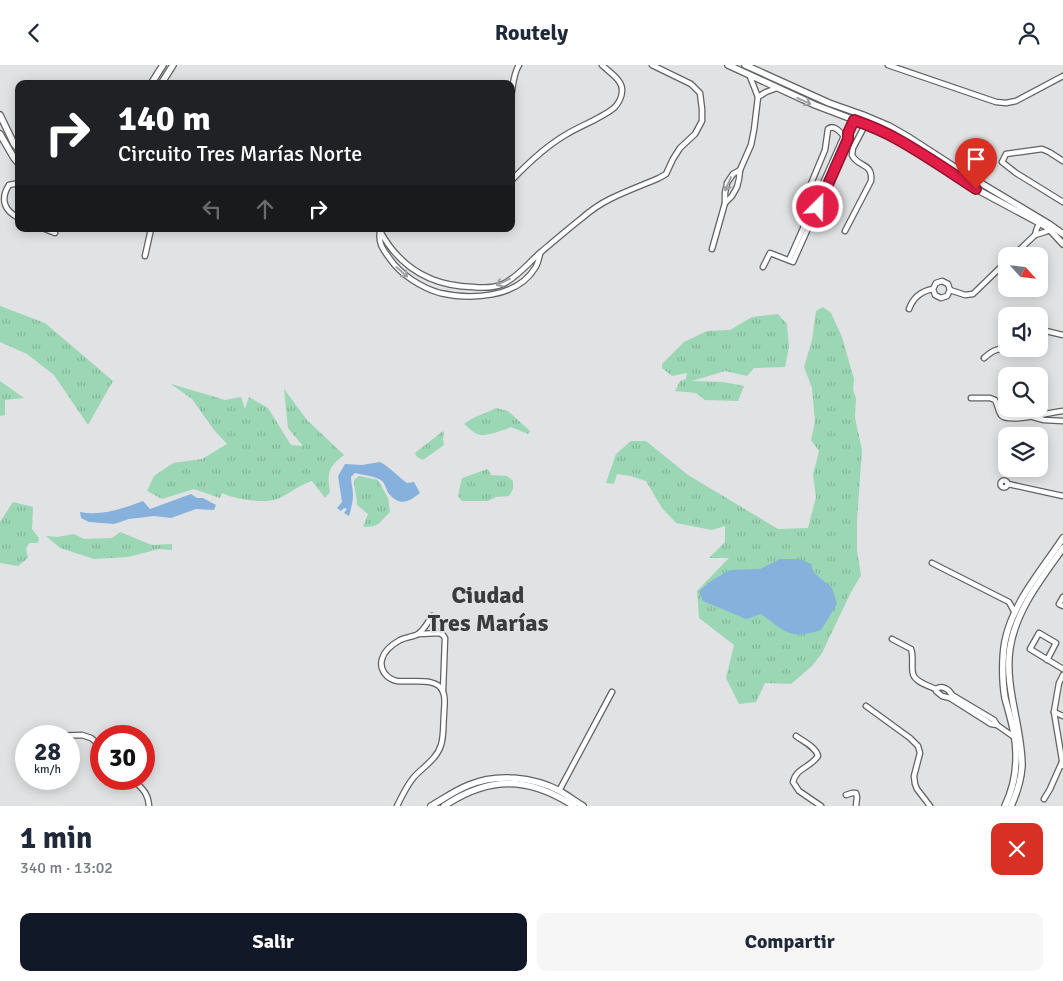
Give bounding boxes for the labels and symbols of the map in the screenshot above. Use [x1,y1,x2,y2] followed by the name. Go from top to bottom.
[796,96,811,106] one-way arrow
[955,138,997,189] pin
[723,176,733,191] one-way arrow
[791,180,843,232] position arrow
[998,247,1048,297] north arrow
[396,266,409,277] one-way arrow
[496,278,511,288] one-way arrow
[428,580,549,638] district label: Ciudad Tres Marías
[90,725,155,790] speed limit sign: 30

